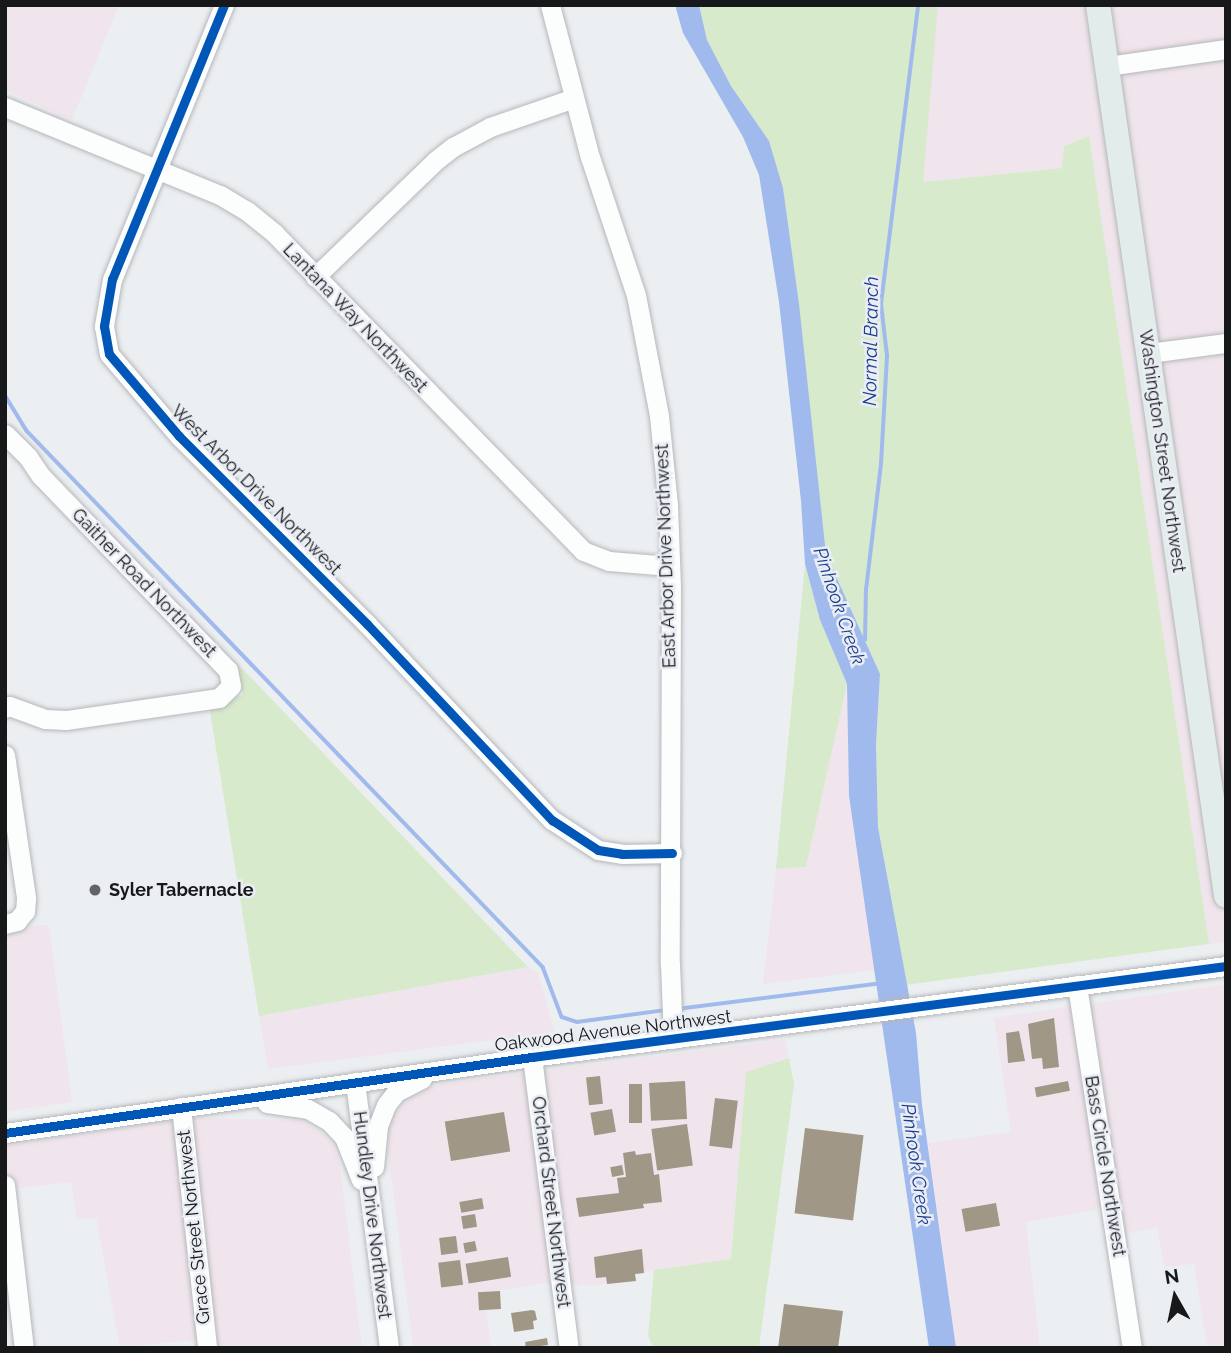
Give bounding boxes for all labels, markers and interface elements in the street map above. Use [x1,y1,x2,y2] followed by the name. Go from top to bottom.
[278,239,432,397] street label: Lantana Way Northwest
[858,276,884,406] water label: Normal Branch
[1134,328,1190,574] street label: Washington Street Northwest
[166,400,346,580] street label: West Arbor Drive Northwest
[651,443,681,669] street label: East Arbor Drive Northwest
[67,504,221,662] street label: Gaither Road Northwest
[808,544,870,668] water label: Pinhook Creek
[109,879,254,901] place label: Syler Tabernacle
[87,882,103,898] marker: Syler Tabernacle
[493,1006,733,1056] street label: Oakwood Avenue Northwest
[1080,1074,1130,1258] street label: Bass Circle Northwest
[527,1095,575,1309] street label: Orchard Street Northwest
[896,1102,936,1226] water label: Pinhook Creek
[349,1110,395,1320] street label: Hundley Drive Northwest
[173,1129,215,1325] street label: Grace Street Northwest
[1140,1262,1210,1332] north arrow
[1163,1264,1181,1288] text: N

